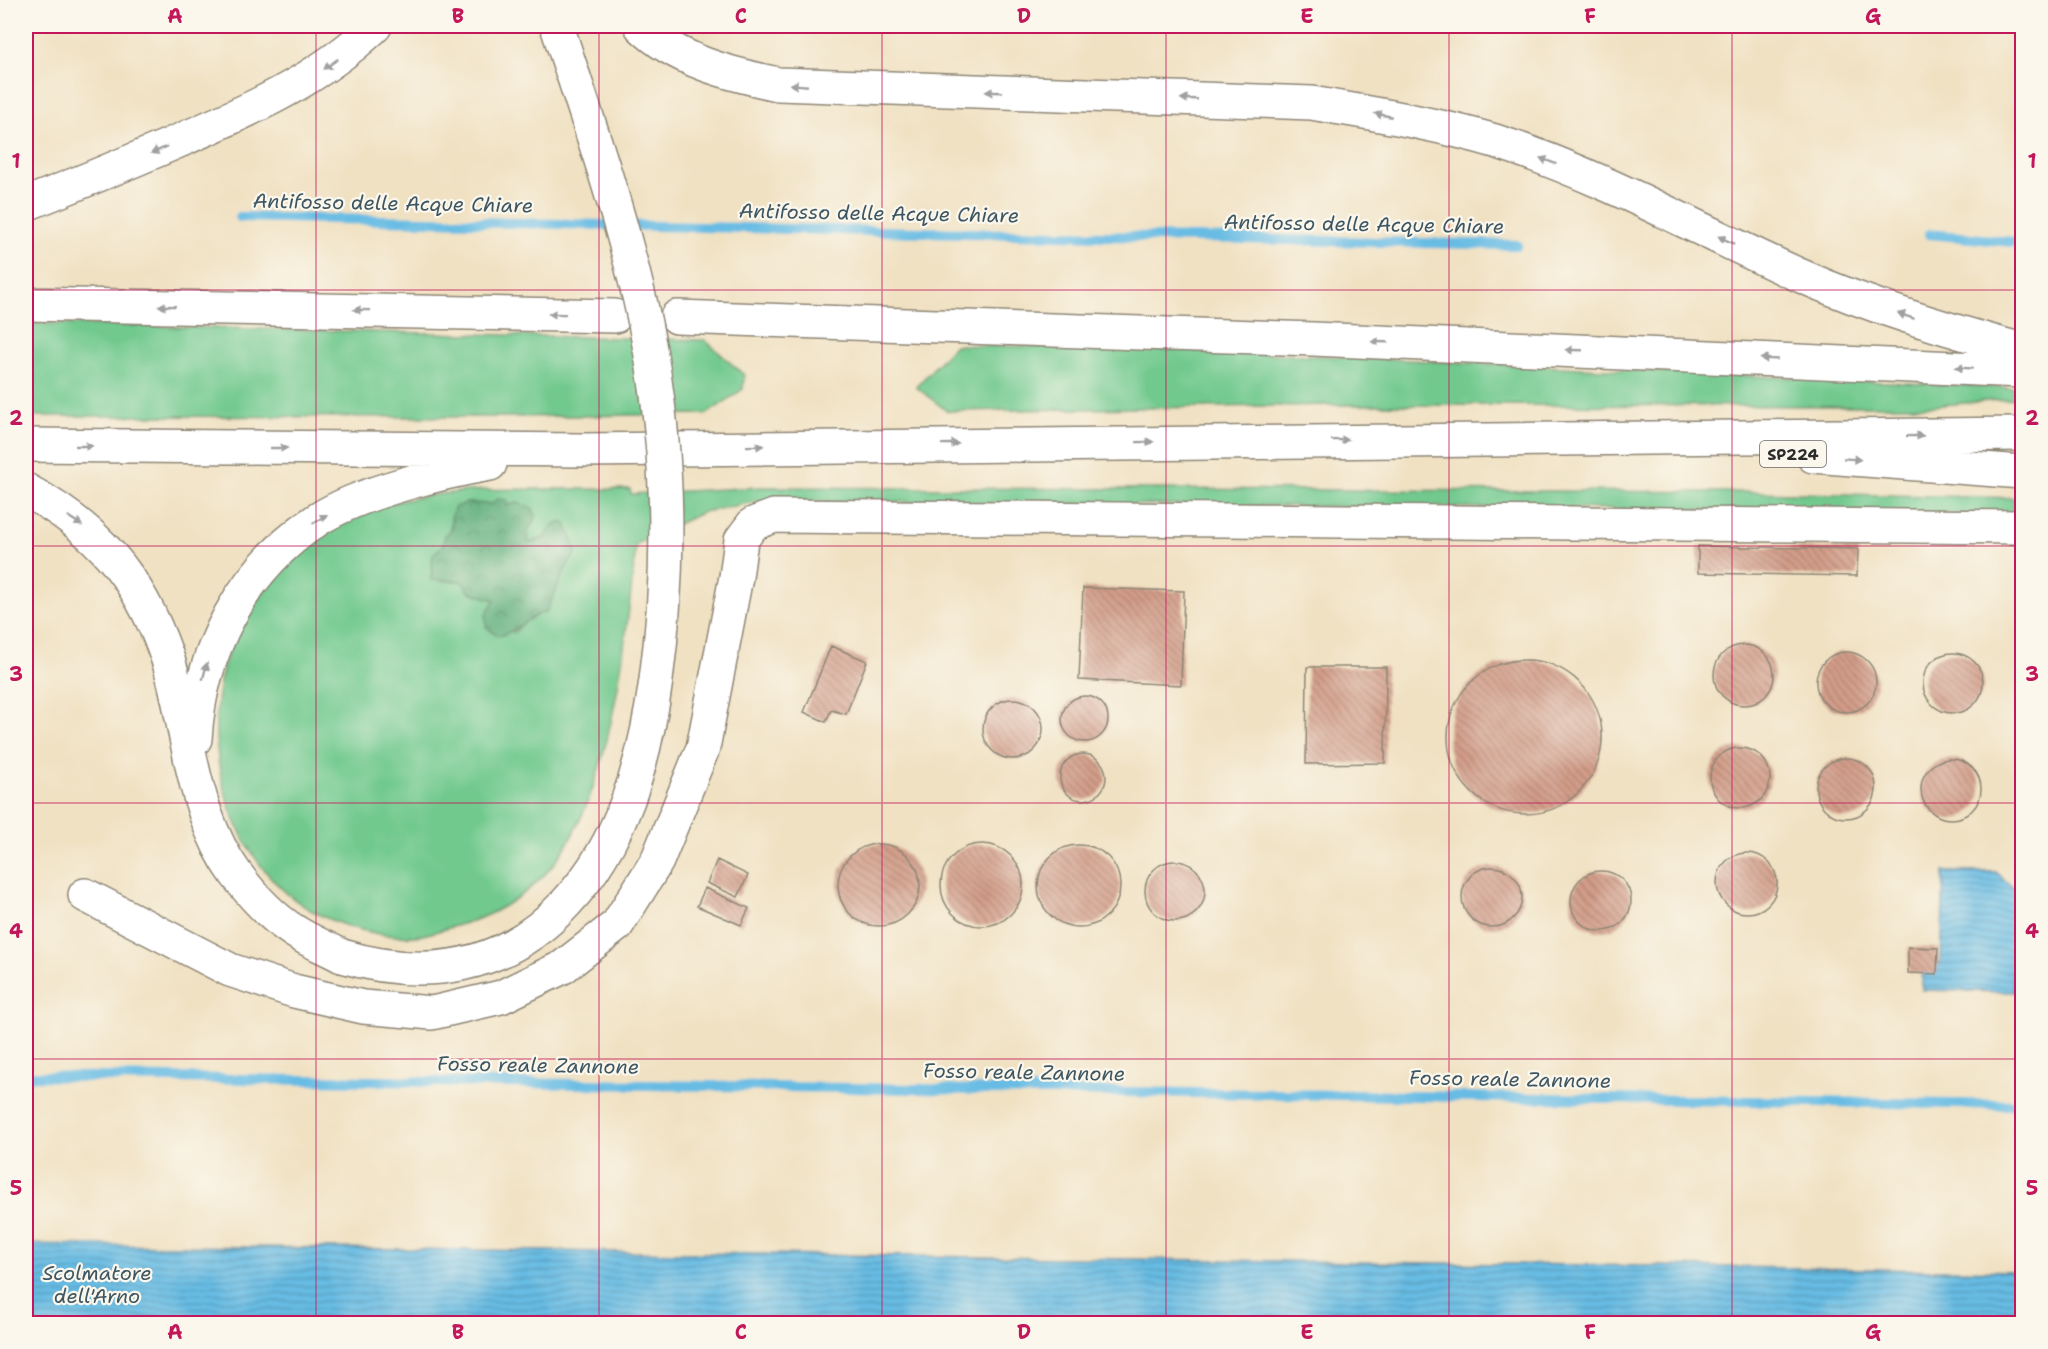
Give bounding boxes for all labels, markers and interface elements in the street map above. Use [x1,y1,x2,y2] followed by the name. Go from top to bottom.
[167,3,183,29] text: A
[452,3,464,29] text: B
[735,3,747,29] text: C
[1017,3,1031,29] text: D
[1300,3,1314,29] text: E
[1584,3,1596,29] text: F
[1865,3,1881,29] text: G
[323,58,339,70] one-way arrow
[789,81,808,90] one-way arrow
[984,88,1003,97] one-way arrow
[1179,94,1198,104] one-way arrow
[1373,110,1392,119] one-way arrow
[150,145,167,154] one-way arrow
[11,148,21,174] text: 1
[2027,148,2037,174] text: 1
[1539,156,1557,166] one-way arrow
[253,188,533,218] water label: Antifosso delle Acque Chiare
[739,198,1019,228] water label: Antifosso delle Acque Chiare
[1224,209,1504,239] water label: Antifosso delle Acque Chiare
[1718,236,1735,245] one-way arrow
[157,302,176,311] one-way arrow
[352,306,371,315] one-way arrow
[547,310,566,319] one-way arrow
[1897,311,1915,321] one-way arrow
[1370,337,1389,347] one-way arrow
[1565,346,1584,355] one-way arrow
[1760,354,1779,364] one-way arrow
[1955,364,1974,373] one-way arrow
[9,405,23,431] text: 2
[2025,405,2039,431] text: 2
[1906,431,1925,440] one-way arrow
[1331,435,1350,444] one-way arrow
[1136,437,1155,447] one-way arrow
[941,439,960,449] one-way arrow
[74,441,93,451] one-way arrow
[1760,441,1826,467] road number: SP224
[746,442,765,451] one-way arrow
[269,443,288,452] one-way arrow
[1842,454,1861,464] one-way arrow
[312,514,329,524] one-way arrow
[67,515,84,526] one-way arrow
[9,661,23,687] text: 3
[2025,661,2039,687] text: 3
[201,662,211,680] one-way arrow
[9,918,23,944] text: 4
[2025,918,2039,944] text: 4
[437,1050,639,1080] water label: Fosso reale Zannone
[923,1057,1125,1087] water label: Fosso reale Zannone
[1409,1064,1611,1094] water label: Fosso reale Zannone
[10,1175,22,1201] text: 5
[2026,1175,2038,1201] text: 5
[42,1260,152,1309] water label: Scolmatore dell'Arno
[167,1319,183,1345] text: A
[452,1319,464,1345] text: B
[735,1319,747,1345] text: C
[1017,1319,1031,1345] text: D
[1300,1319,1314,1345] text: E
[1584,1319,1596,1345] text: F
[1865,1319,1881,1345] text: G

